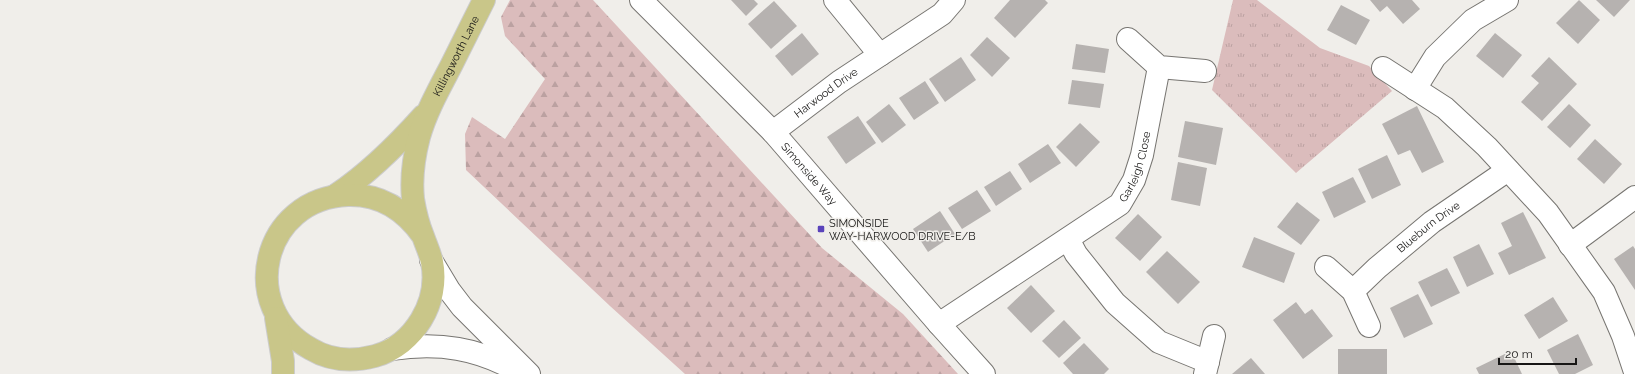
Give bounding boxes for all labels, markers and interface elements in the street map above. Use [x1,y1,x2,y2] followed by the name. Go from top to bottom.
[430,13,482,99] street label: Killingworth Lane
[792,65,861,121] street label: Harwood Drive
[1117,130,1154,204] street label: Garleigh Close
[778,140,839,208] street label: Simonside Way
[1394,199,1463,256] street label: Blueburn Drive
[829,217,976,243] place label: SIMONSIDE WAY-HARWOOD DRIVE-E/B
[816,224,826,234] marker: SIMONSIDE WAY-HARWOOD DRIVE-E/B
[1499,340,1576,366] scale bar
[1505,347,1533,361] text: 20 m

